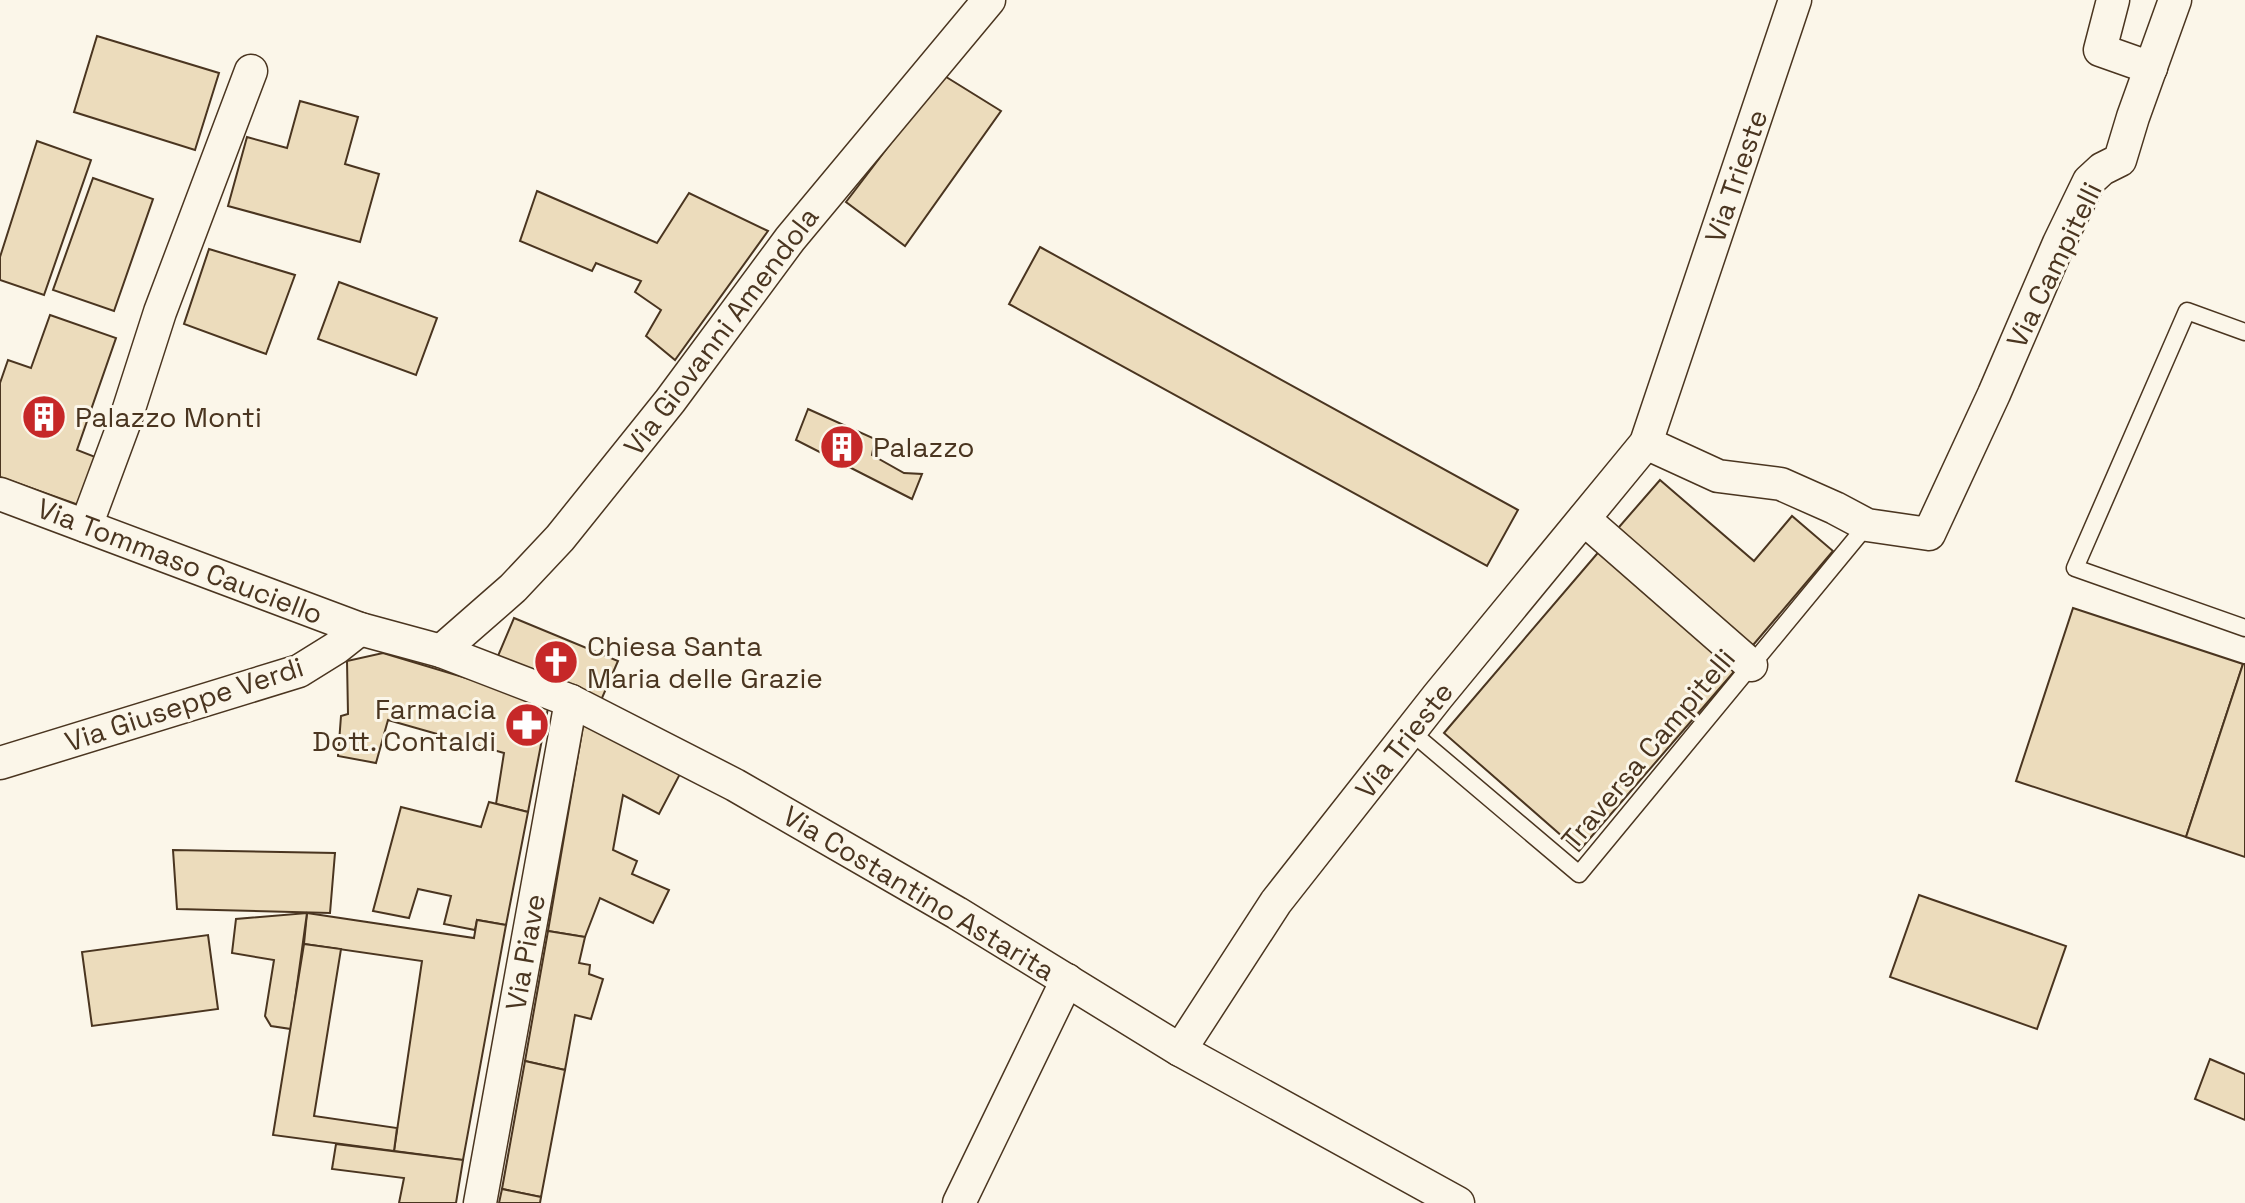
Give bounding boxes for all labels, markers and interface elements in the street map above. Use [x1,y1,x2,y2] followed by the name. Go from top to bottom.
[1696,105,1776,247] street label: Via Trieste
[1998,176,2110,354] street label: Via Campitelli
[616,200,826,462] street label: Via Giovanni Amendola
[20,393,68,441] building icon: Palazzo Monti
[75,399,262,435] place label: Palazzo Monti
[818,423,866,471] building icon: Palazzo
[873,429,975,465] place label: Palazzo
[32,490,328,632] street label: Via Tommaso Cauciello
[587,628,823,696] place label: Chiesa Santa Maria delle Grazie
[532,638,580,686] church icon: Chiesa Santa Maria delle Grazie
[1553,641,1743,857] street label: Traversa Campitelli
[60,648,308,760] street label: Via Giuseppe Verdi
[1347,674,1461,806] street label: Via Trieste
[312,691,496,759] place label: Farmacia Dott. Contaldi
[503,701,551,749] pharmacy icon: Farmacia Dott. Contaldi
[776,797,1062,989] street label: Via Costantino Astarita
[497,891,553,1013] street label: Via Piave

